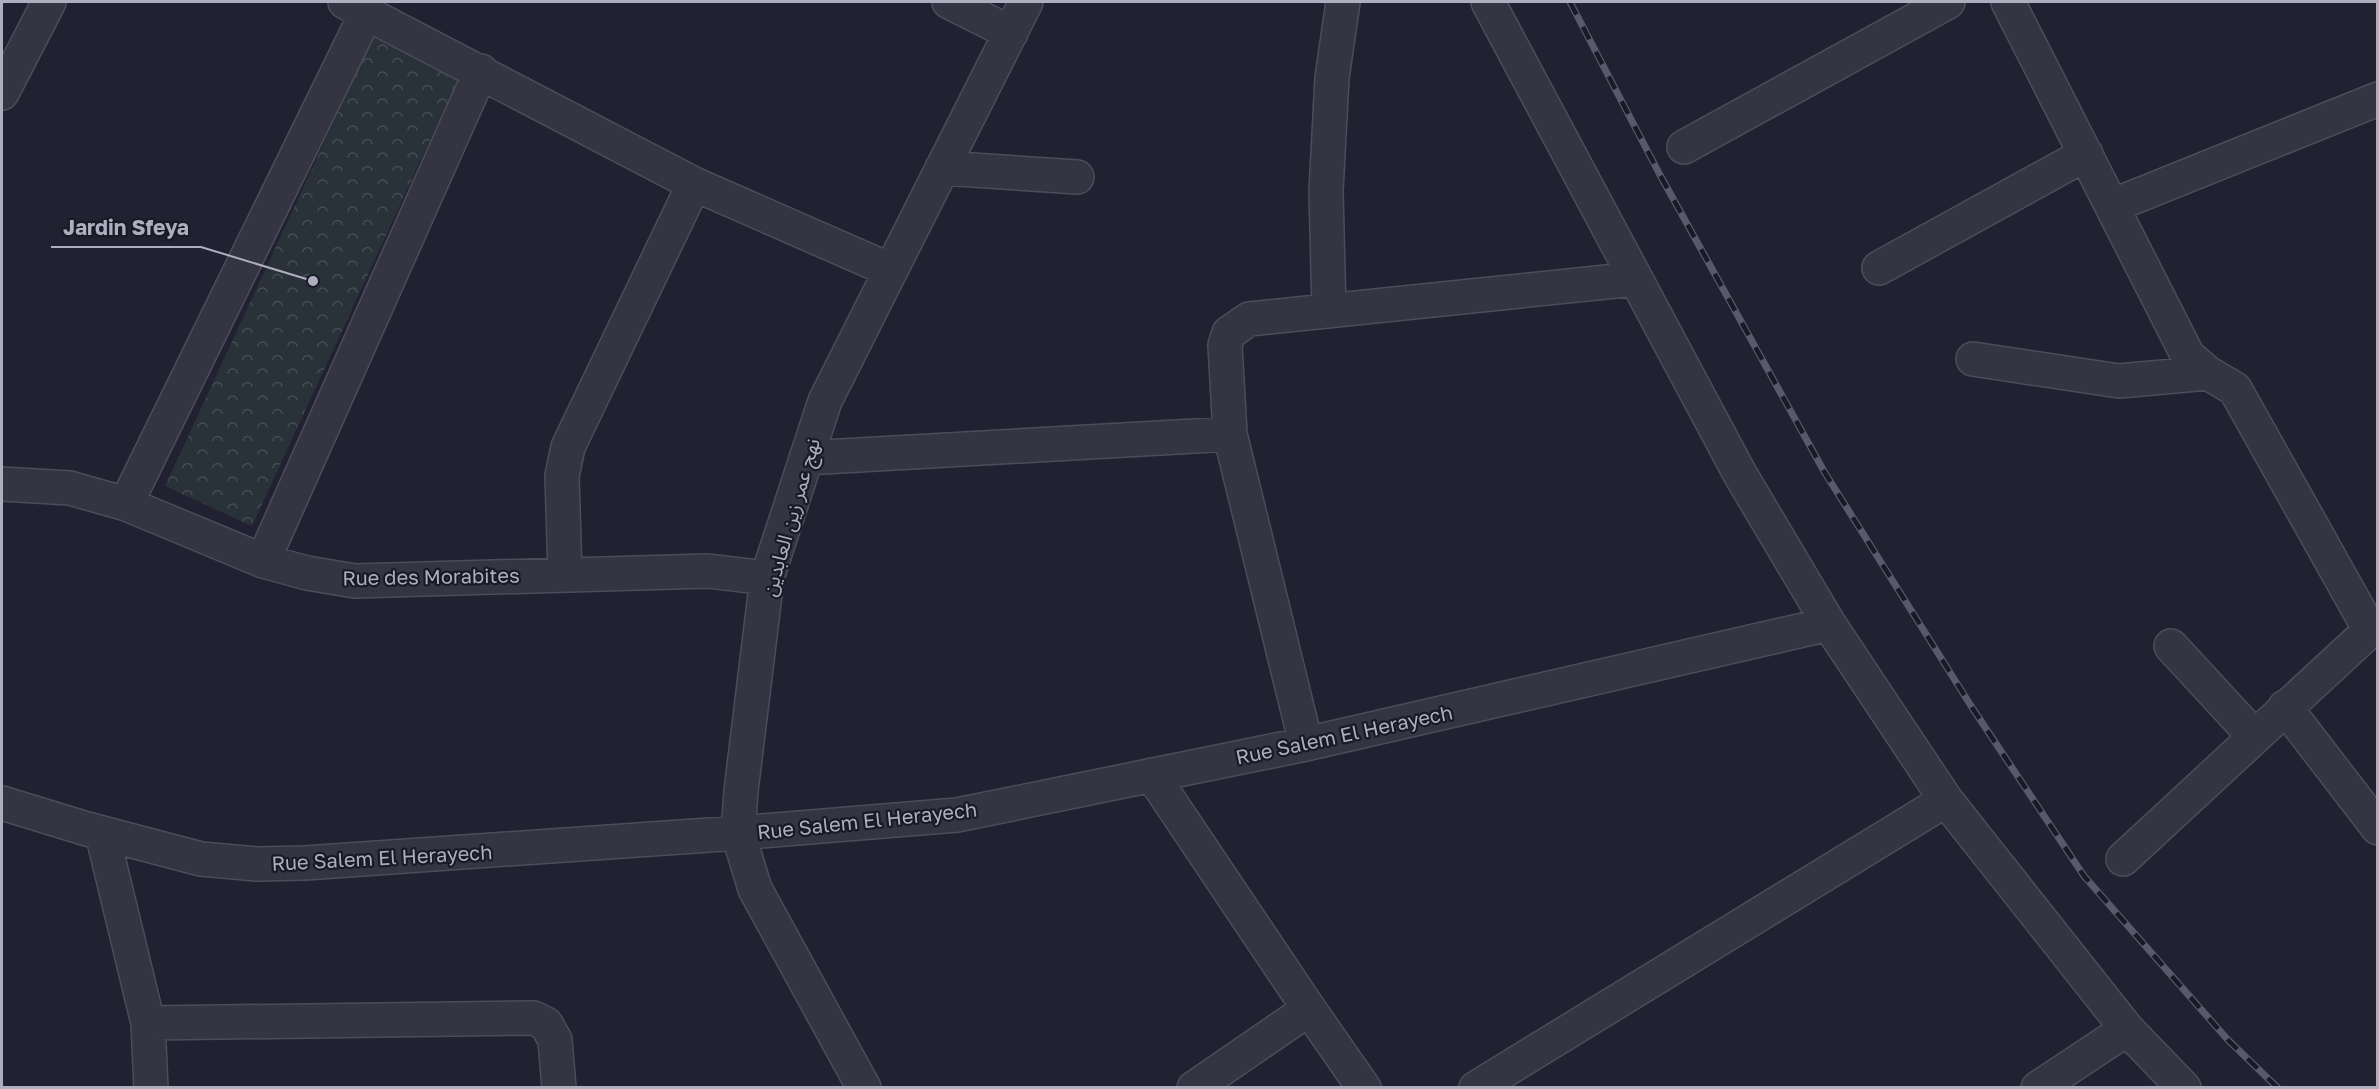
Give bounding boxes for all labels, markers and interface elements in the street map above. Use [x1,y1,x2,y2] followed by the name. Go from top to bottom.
[51,208,201,247] callout: Jardin Sfeya
[63,214,189,240] text: Jardin Sfeya
[756,435,828,600] street label: نهج عمر زين العابدين
[342,562,520,590] street label: Rue des Morabites
[1233,699,1455,769] street label: Rue Salem El Herayech
[756,797,978,843] street label: Rue Salem El Herayech
[271,839,493,875] street label: Rue Salem El Herayech

